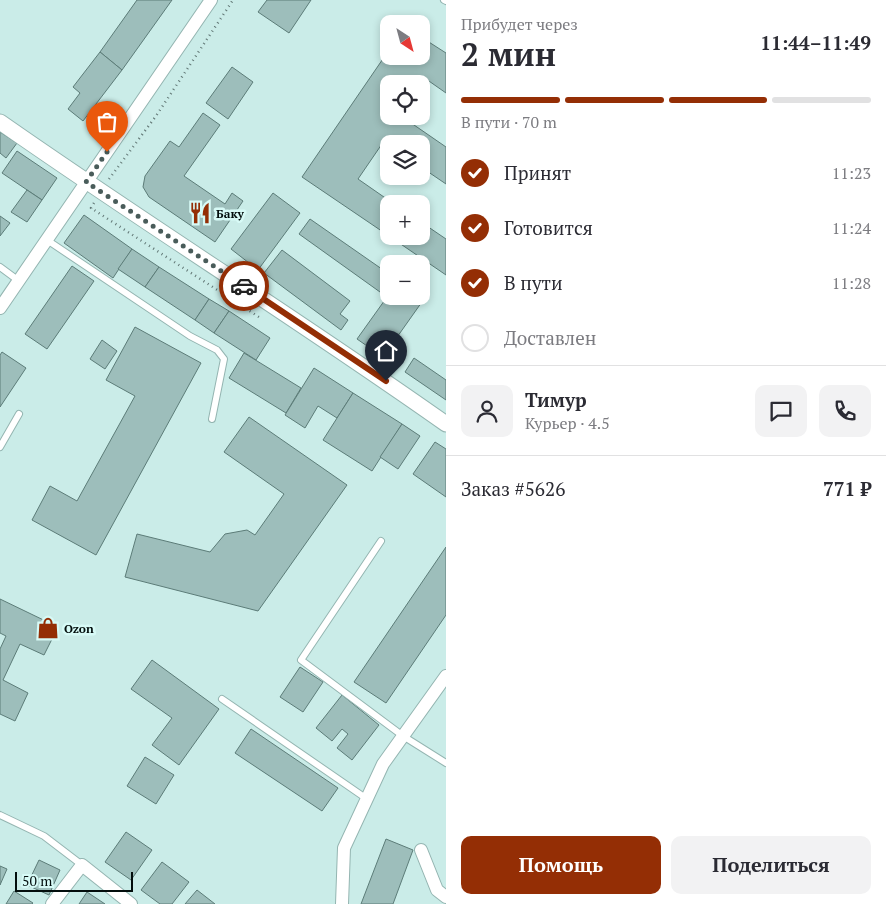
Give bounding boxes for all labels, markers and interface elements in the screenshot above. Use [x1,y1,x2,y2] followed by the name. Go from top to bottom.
[461,13,578,35] text: Прибудет через
[380,15,430,65] north arrow
[380,15,430,305] map controls
[760,30,871,55] text: 11:44–11:49
[461,33,556,75] text: 2 мин
[380,75,430,125] button: locate
[86,101,128,152] pin
[93,108,121,136] icon: bag
[461,111,557,133] text: В пути · 70 m
[380,135,430,185] button: layers
[461,159,489,187] icon: check
[504,160,571,185] text: Принят
[832,162,871,184] text: 11:23
[380,195,430,245] button: +
[187,200,213,226] restaurant icon: Баку
[216,206,245,221] place label: Баку
[461,214,489,242] icon: check
[504,215,593,240] text: Готовится
[832,217,871,239] text: 11:24
[380,255,430,305] button: −
[219,261,269,311] courier
[461,269,489,297] icon: check
[504,270,563,295] text: В пути
[230,272,258,300] icon: car
[832,272,871,294] text: 11:28
[504,325,596,350] text: Доставлен
[365,330,407,381] pin
[372,337,400,365] icon: home
[461,385,513,437] button: person
[755,385,807,437] button: chat
[819,385,871,437] button: phone
[525,387,587,412] text: Тимур
[525,412,610,434] text: Курьер · 4.5
[461,476,565,501] text: Заказ #5626
[823,476,871,501] text: 771 ₽
[35,615,61,641] shop icon: Ozon
[64,621,94,636] place label: Ozon
[461,836,661,894] button: Помощь
[671,836,871,894] button: Поделиться
[15,869,132,892] scale bar
[22,871,52,890] text: 50 m

